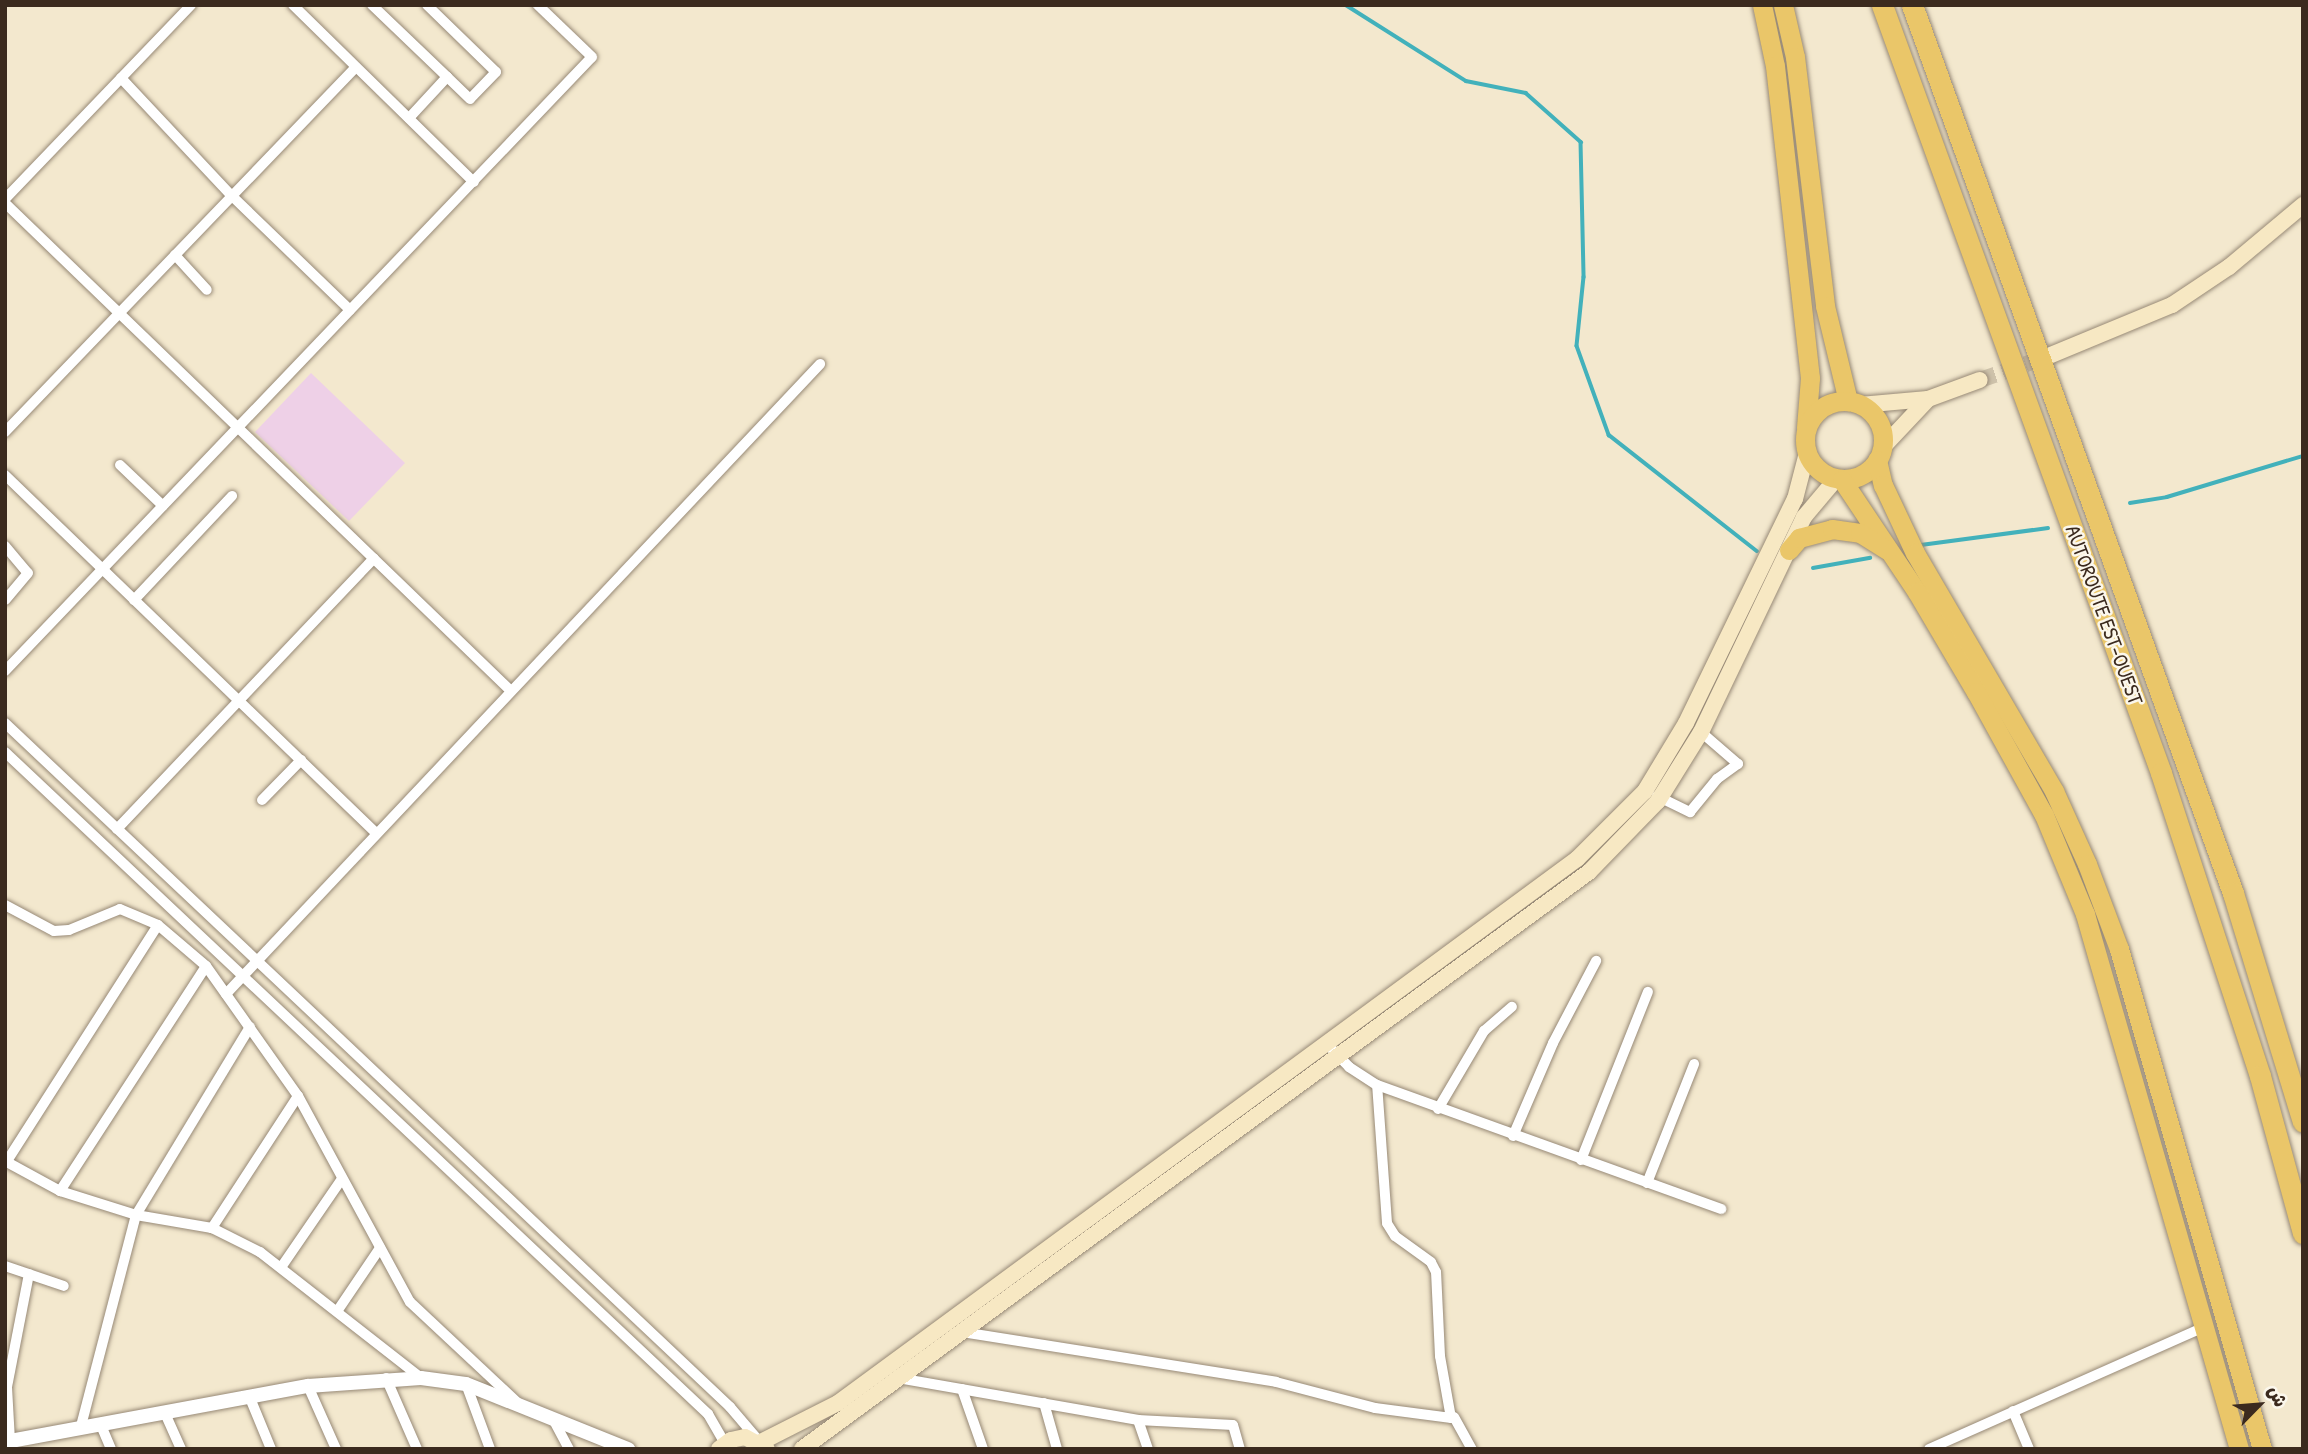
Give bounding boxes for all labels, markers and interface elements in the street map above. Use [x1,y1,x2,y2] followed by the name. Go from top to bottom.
[2060,522,2148,708] street label: AUTOROUTE EST-OUEST
[2224,1370,2294,1440] north arrow
[2262,1381,2294,1411] text: ش

